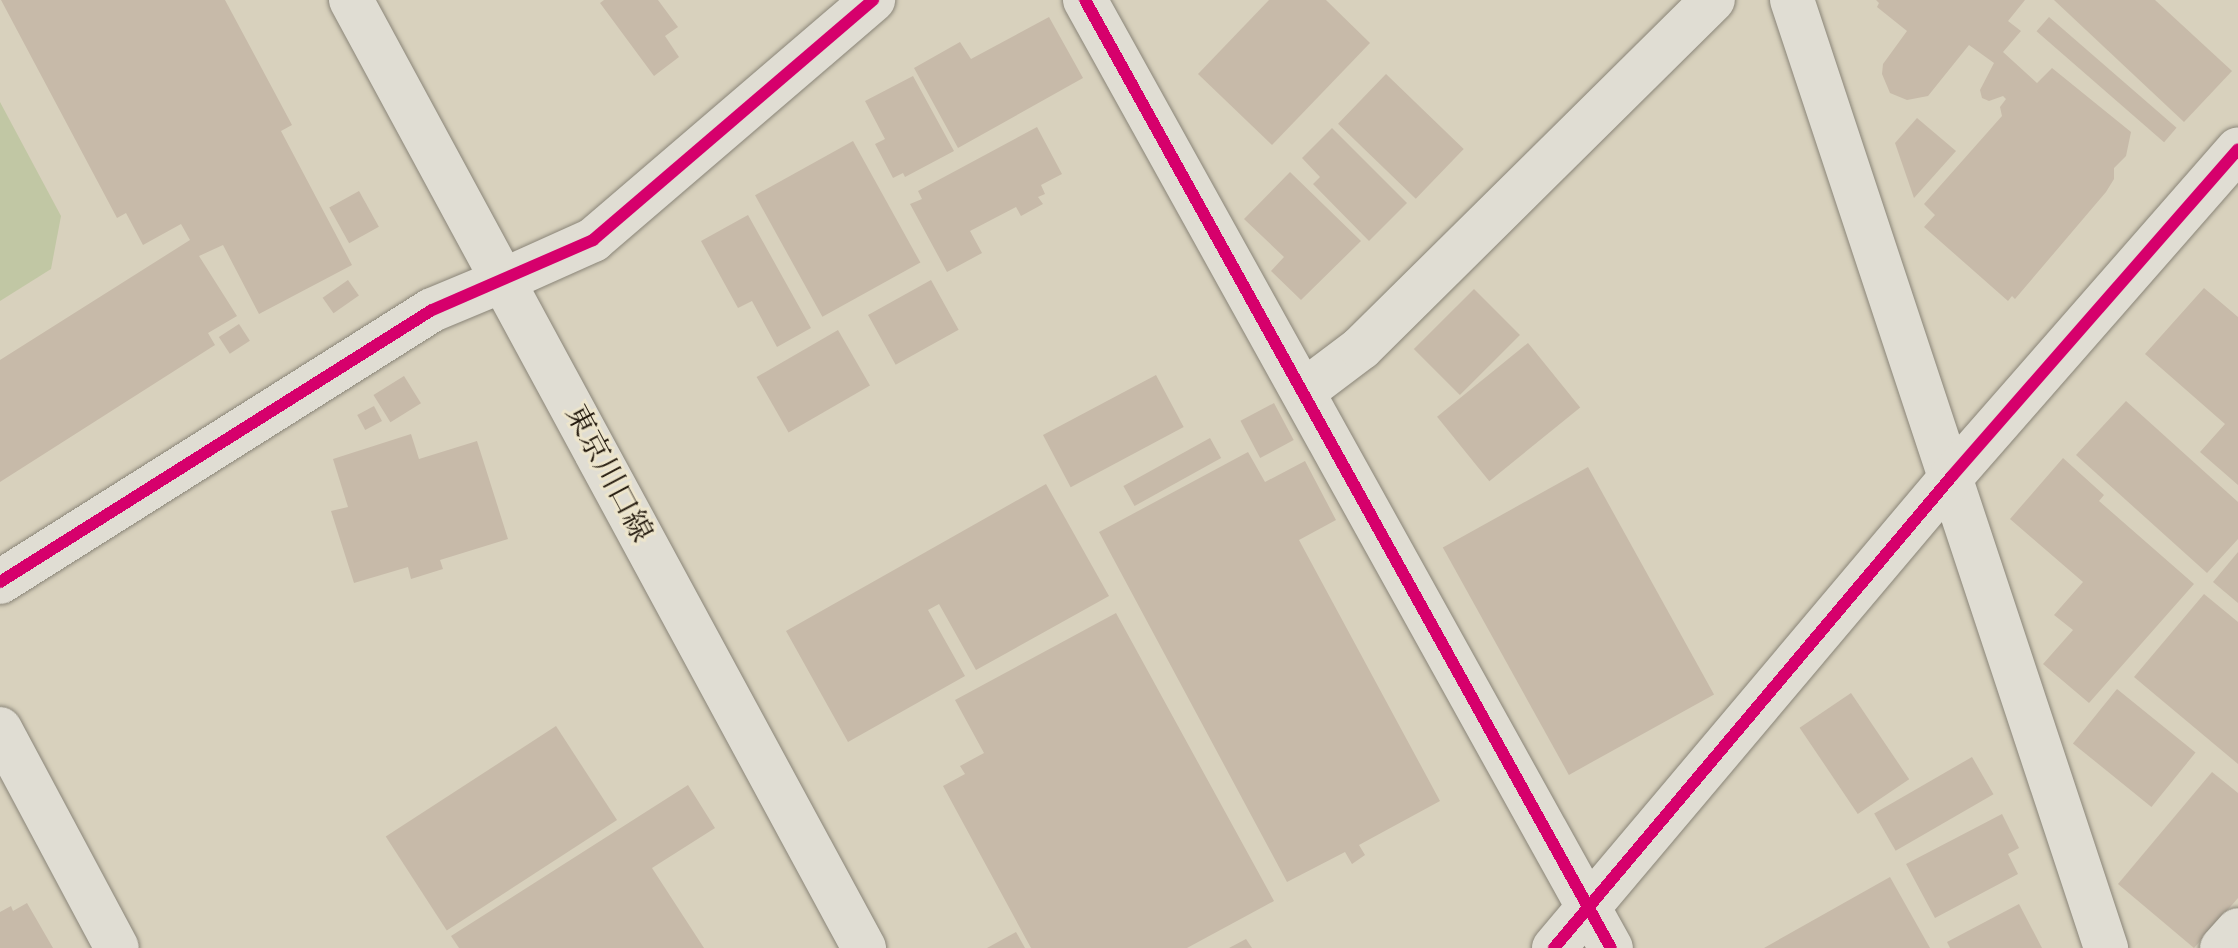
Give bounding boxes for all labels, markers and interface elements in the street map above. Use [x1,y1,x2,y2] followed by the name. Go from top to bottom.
[558,398,660,548] street label: 東京川口線

